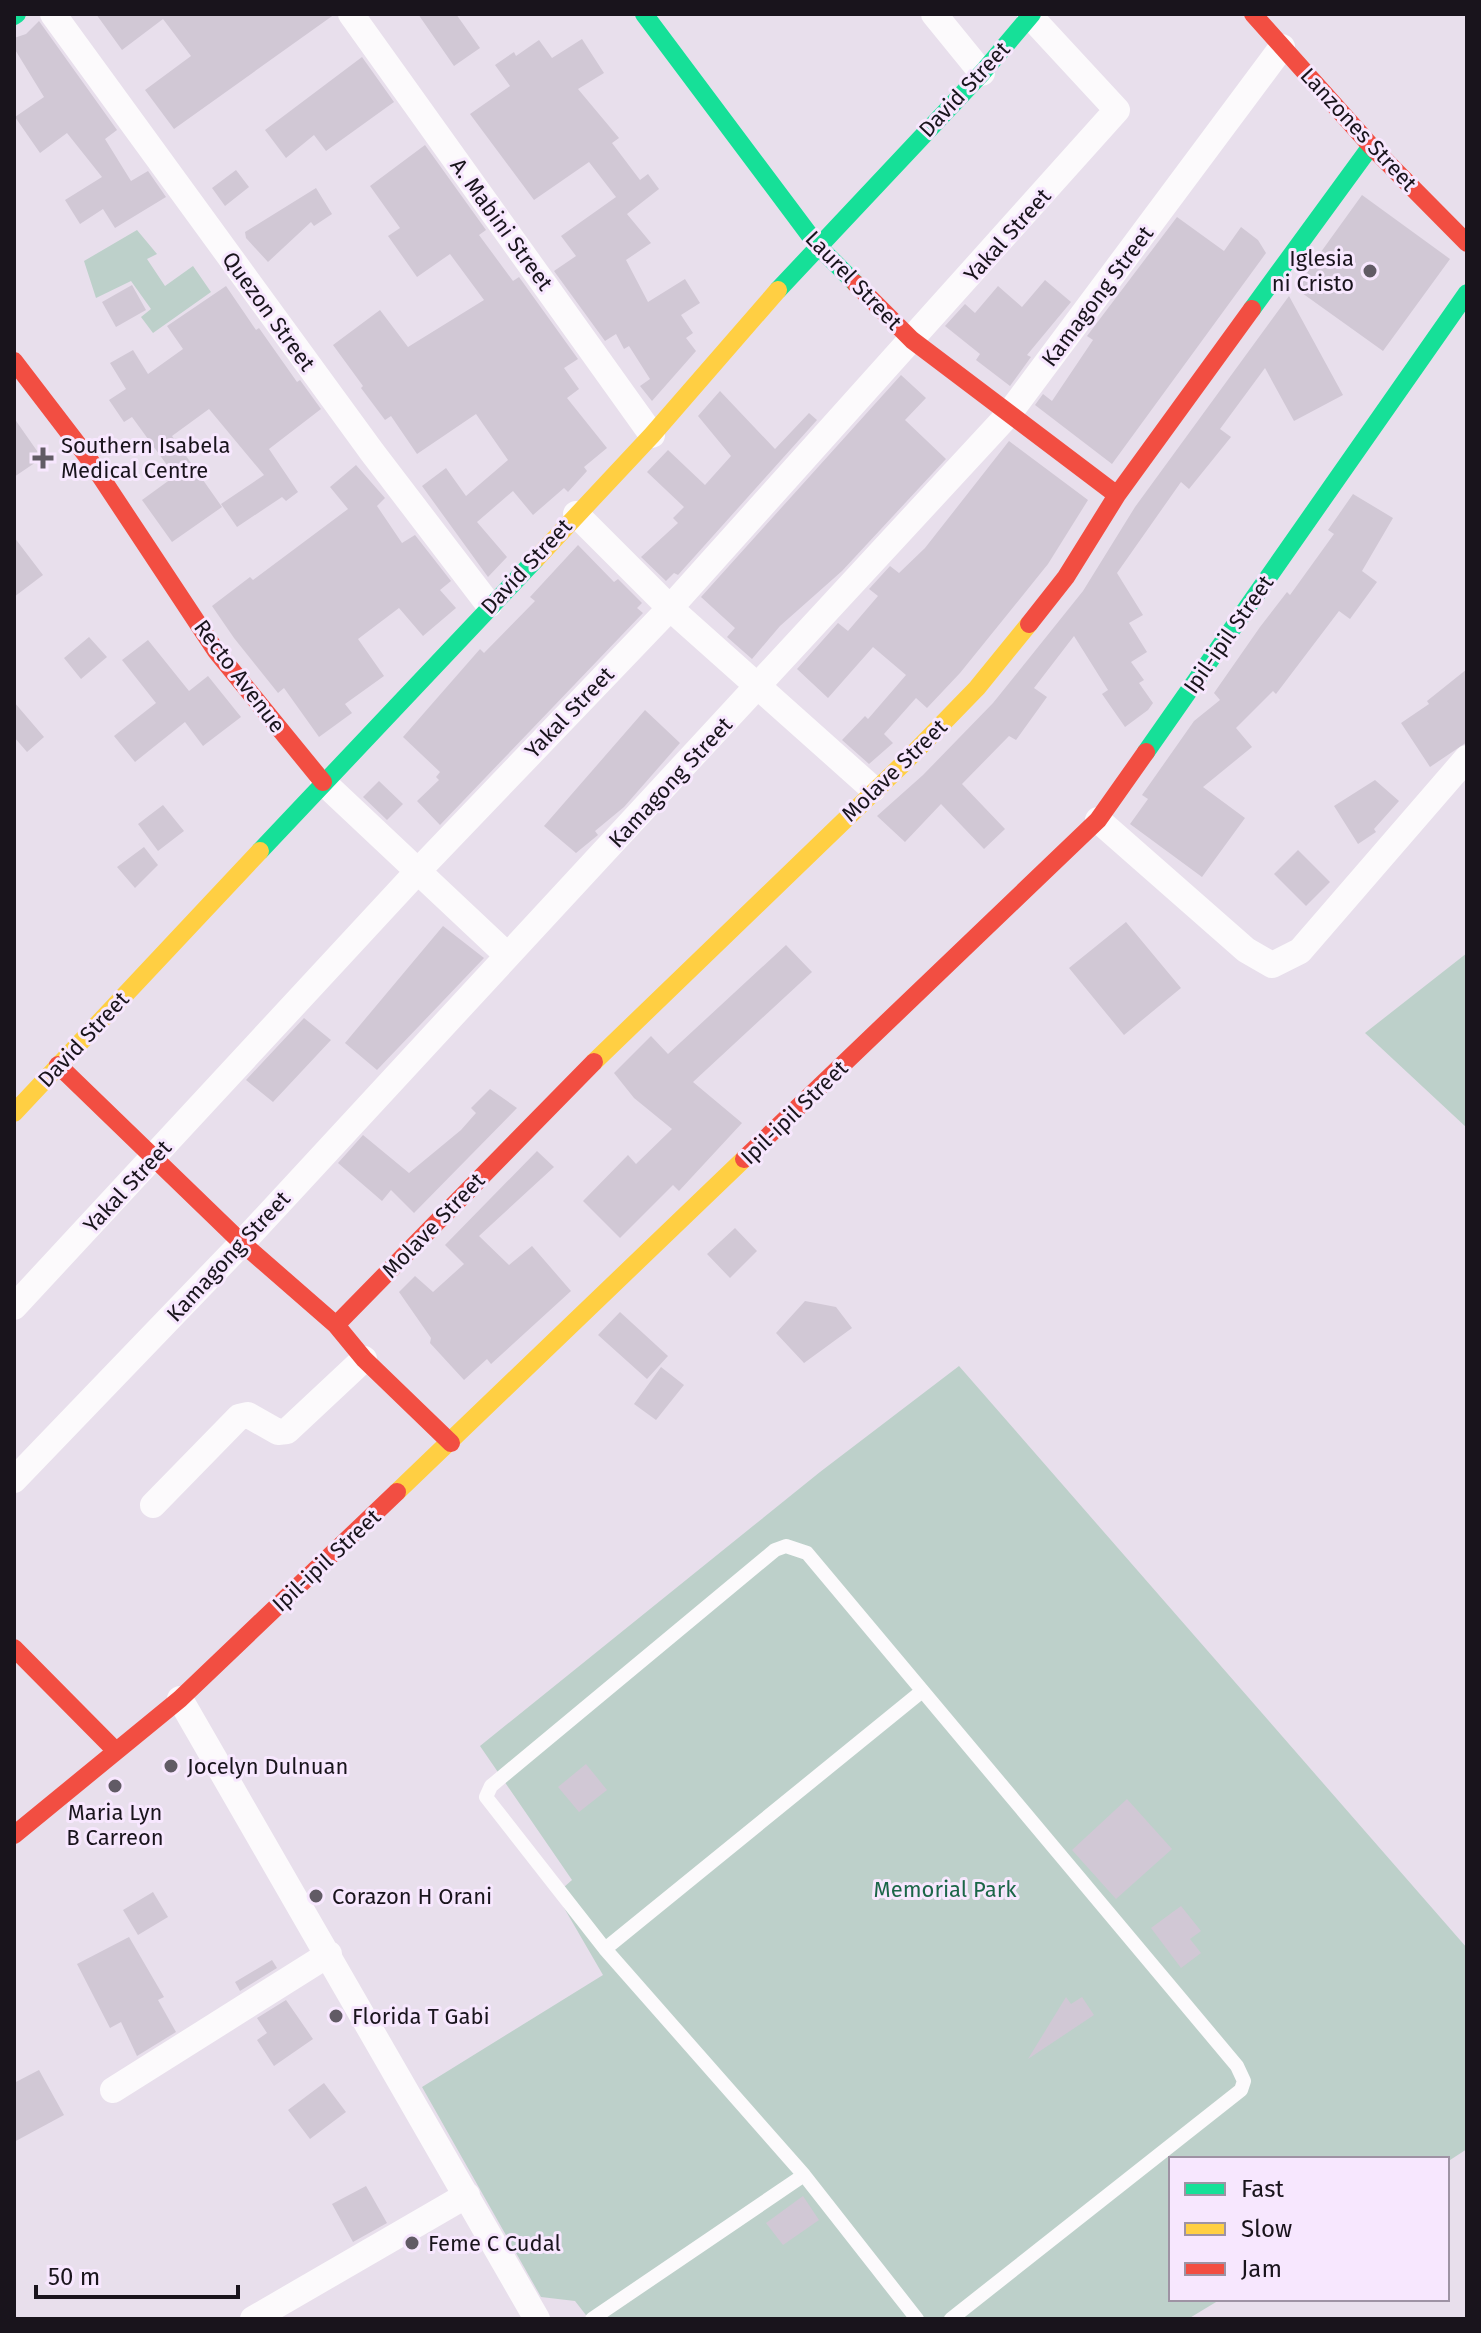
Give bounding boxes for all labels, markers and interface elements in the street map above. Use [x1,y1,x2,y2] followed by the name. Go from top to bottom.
[913,36,1016,143] street label: David Street
[1295,62,1423,197] street label: Lanzones Street
[445,153,559,296] street label: A. Mabini Street
[958,183,1057,288] street label: Yakal Street
[1036,221,1159,372] street label: Kamagong Street
[800,225,908,336] street label: Laurel Street
[1272,245,1354,297] place label: Iglesia ni Cristo
[216,247,321,376] street label: Quezon Street
[1361,262,1379,280] marker: Iglesia ni Cristo
[61,432,231,484] place label: Southern Isabela Medical Centre
[32,447,54,469] marker: Southern Isabela Medical Centre
[475,513,578,620] street label: David Street
[1178,570,1279,699] street label: Ipil-ipil Street
[188,614,291,738] street label: Recto Avenue
[519,661,620,764] street label: Yakal Street
[603,711,738,853] street label: Kamagong Street
[836,713,953,827] street label: Molave Street
[32,986,135,1093] street label: David Street
[735,1055,854,1170] street label: Ipil-ipil Street
[78,1134,177,1238] street label: Yakal Street
[376,1167,490,1284] street label: Molave Street
[161,1185,296,1327] street label: Kamagong Street
[267,1503,386,1617] street label: Ipil-ipil Street
[187,1753,348,1780] place label: Jocelyn Dulnuan
[162,1757,180,1775] marker: Jocelyn Dulnuan
[106,1777,124,1795] marker: Maria Lyn B Carreon
[66,1799,164,1851] place label: Maria Lyn B Carreon
[874,1876,1017,1903] park label: Memorial Park
[332,1883,492,1910] place label: Corazon H Orani
[307,1887,325,1905] marker: Corazon H Orani
[352,2003,490,2030] place label: Florida T Gabi
[327,2007,345,2025] marker: Florida T Gabi
[1169,2157,1449,2301] legend
[1241,2175,1284,2203] text: Fast
[1241,2215,1292,2243] text: Slow
[428,2230,561,2257] place label: Feme C Cudal
[403,2234,421,2252] marker: Feme C Cudal
[36,2249,238,2299] scale bar
[1241,2255,1282,2283] text: Jam
[48,2263,100,2291] text: 50 m

